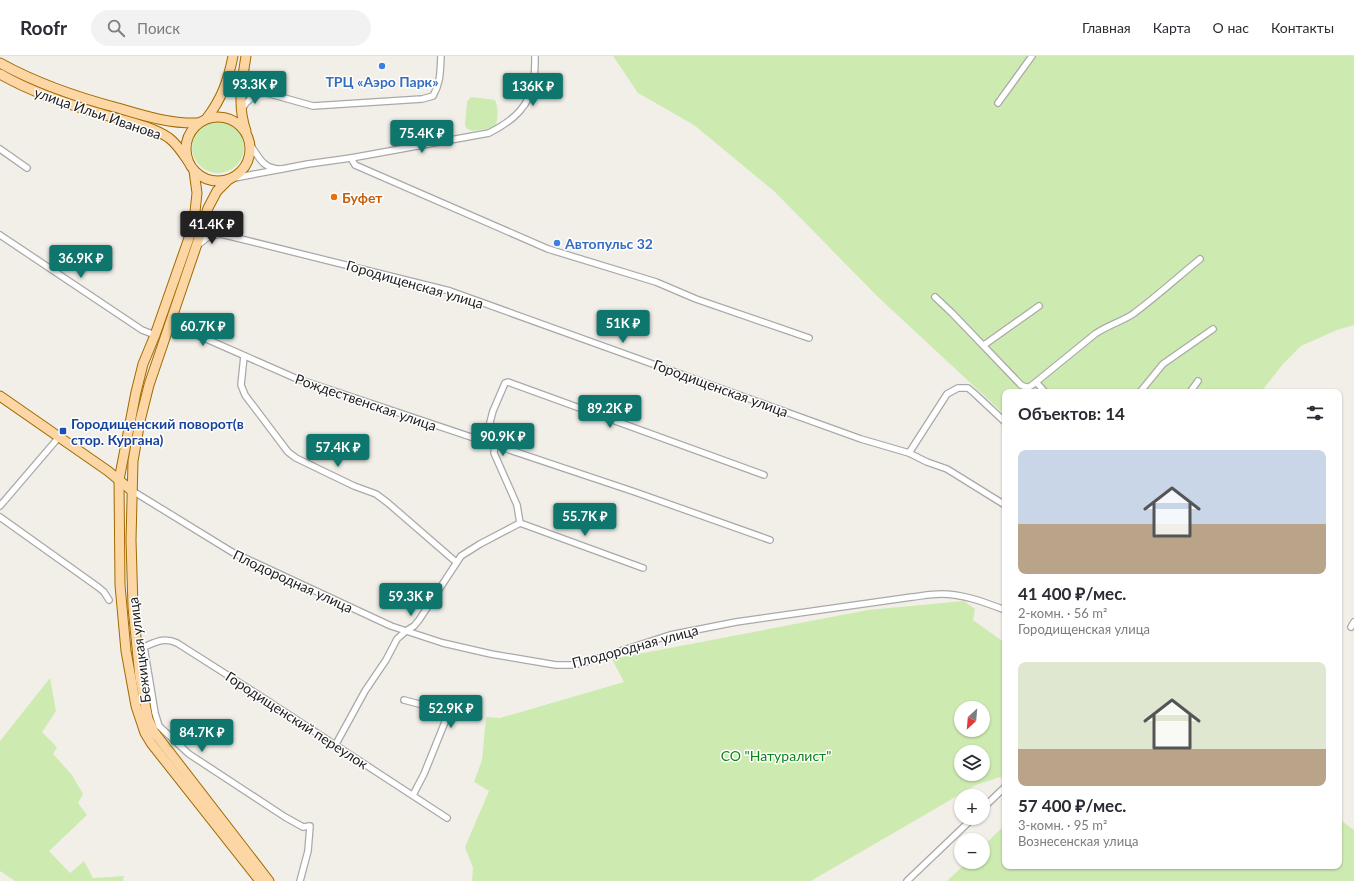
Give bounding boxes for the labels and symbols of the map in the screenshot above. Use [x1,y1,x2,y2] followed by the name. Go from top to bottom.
[377,61,387,71] marker: ТРЦ «Аэро Парк»
[218,71,292,105] pin: 93.3K ₽
[325,73,439,90] place label: ТРЦ «Аэро Парк»
[500,73,566,107] pin: 136K ₽
[32,83,164,143] street label: улица Ильи Иванова
[385,120,459,154] pin: 75.4K ₽
[342,189,383,206] place label: Буфет
[329,192,339,202] marker: Буфет
[175,211,249,245] pin: 41.4K ₽
[564,235,653,252] place label: Автопульс 32
[552,238,562,248] marker: Автопульс 32
[44,245,118,279] pin: 36.9K ₽
[344,256,486,312] street label: Городищенская улица
[595,310,651,344] pin: 51K ₽
[166,313,240,347] pin: 60.7K ₽
[651,356,791,420] street label: Городищенская улица
[293,370,439,434] street label: Рождественская улица
[573,395,647,429] pin: 89.2K ₽
[71,415,244,448] place label: Городищенский поворот(в стор. Кургана)
[466,423,540,457] pin: 90.9K ₽
[58,426,68,436] marker: Городищенский поворот(в стор. Кургана)
[301,434,375,468] pin: 57.4K ₽
[548,503,622,537] pin: 55.7K ₽
[230,546,356,616] street label: Плодородная улица
[374,583,448,617] pin: 59.3K ₽
[124,596,154,704] street label: Бежицкая улица
[570,621,700,671] street label: Плодородная улица
[223,668,372,773] street label: Городищенский переулок
[414,695,488,729] pin: 52.9K ₽
[954,701,990,737] north arrow
[165,719,239,753] pin: 84.7K ₽
[721,747,831,764] park label: СО "Натуралист"

